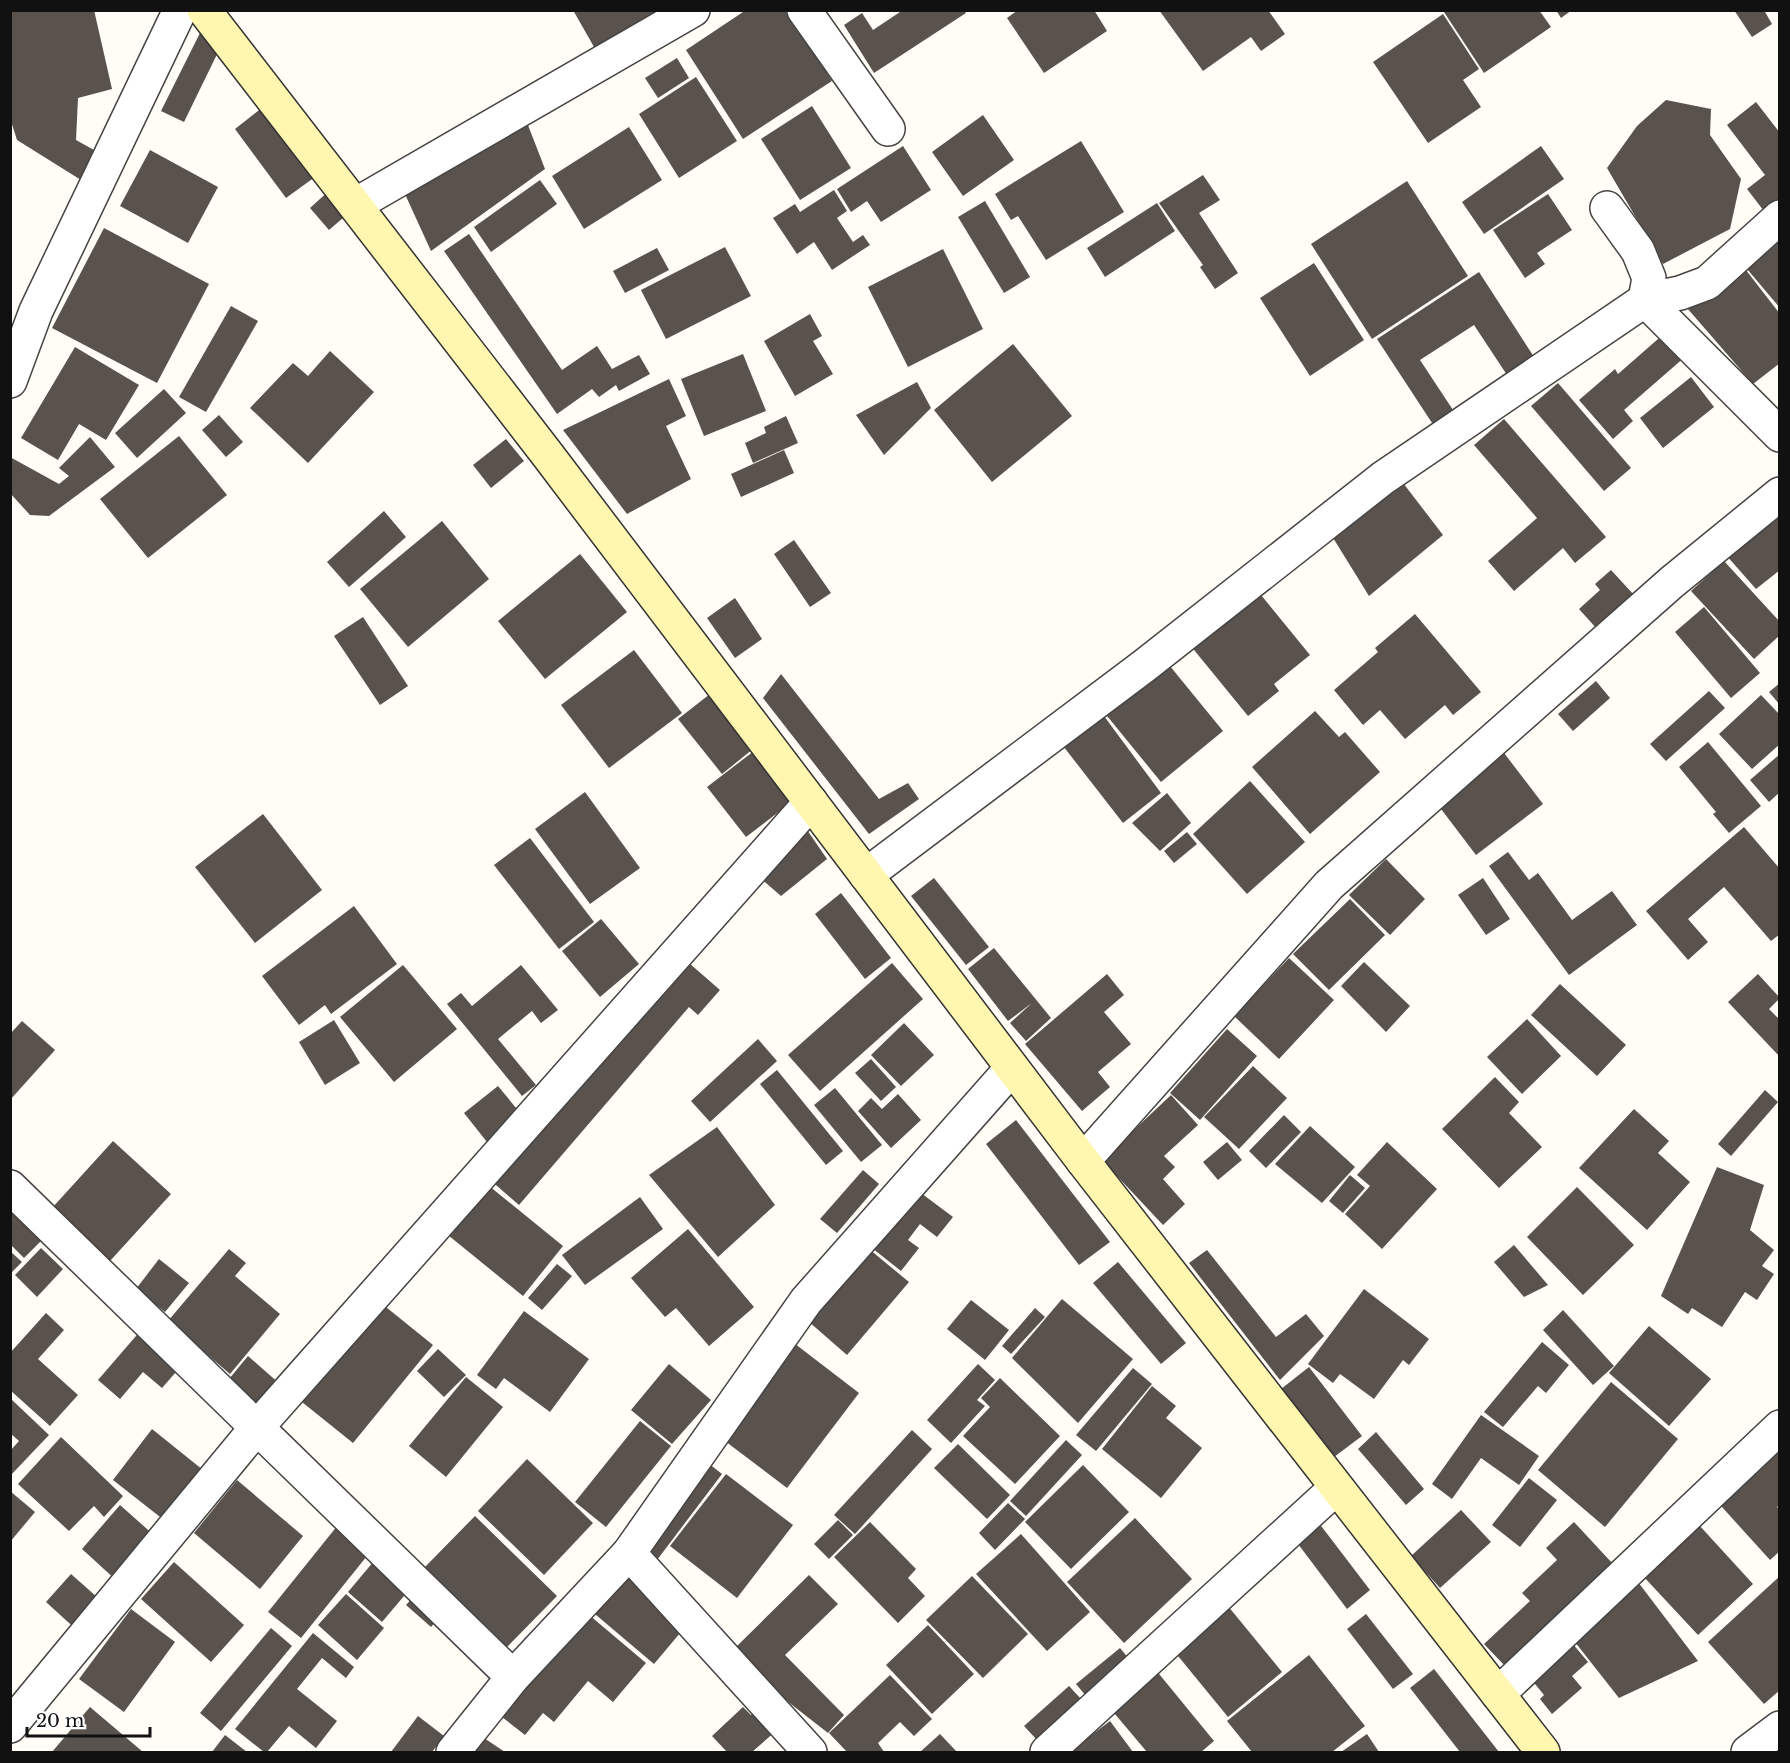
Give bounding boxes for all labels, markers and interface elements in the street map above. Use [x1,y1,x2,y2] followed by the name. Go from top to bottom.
[27,1700,150,1738] scale bar
[36,1710,84,1732] text: 20 m

